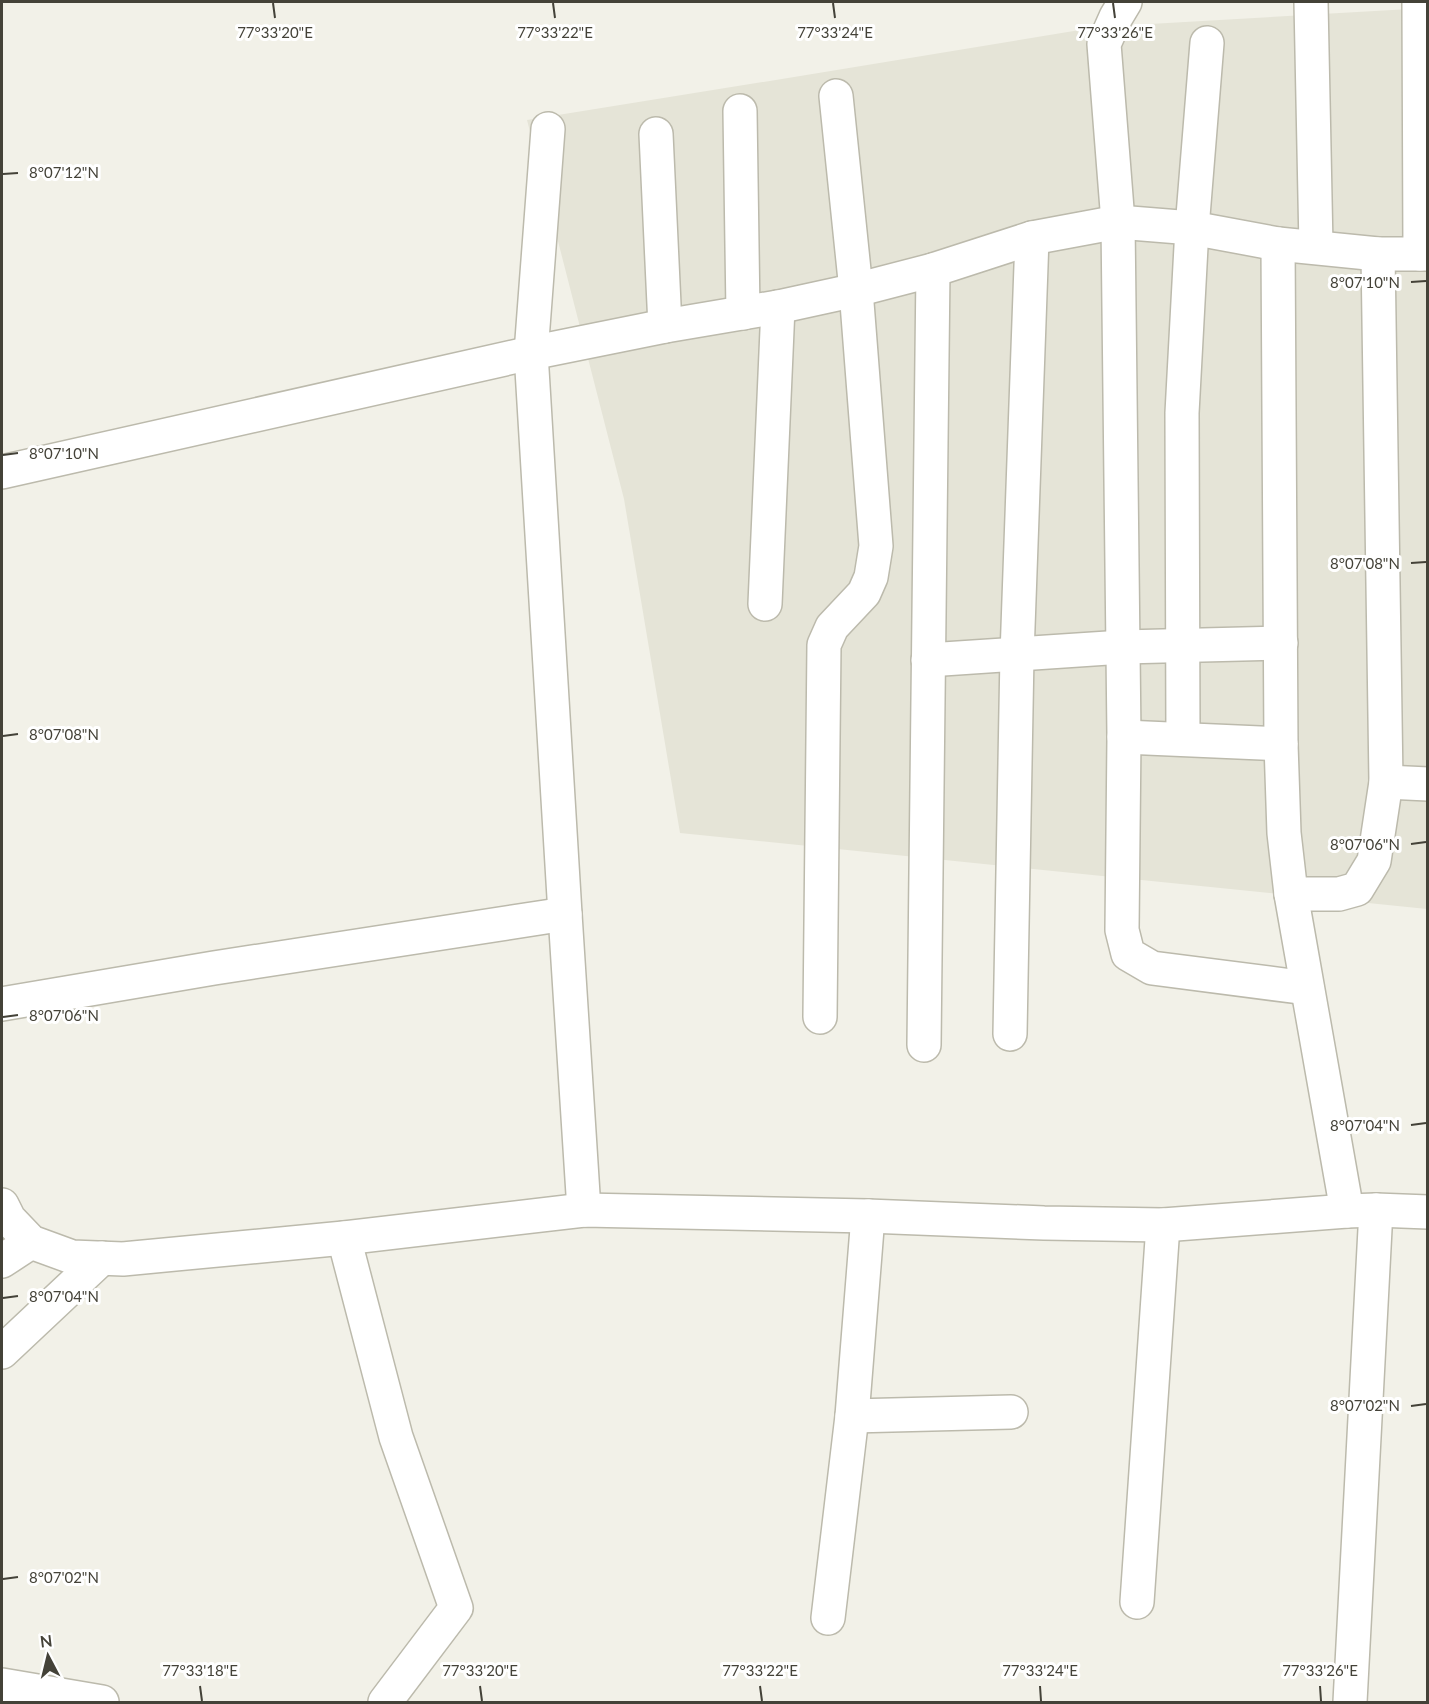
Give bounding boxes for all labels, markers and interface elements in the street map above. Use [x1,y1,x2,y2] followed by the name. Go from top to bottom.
[237,23,313,41] text: 77°33'20"E
[517,23,593,41] text: 77°33'22"E
[797,23,873,41] text: 77°33'24"E
[1077,23,1153,41] text: 77°33'26"E
[29,163,99,181] text: 8°07'12"N
[1330,273,1400,291] text: 8°07'10"N
[29,444,99,462] text: 8°07'10"N
[1330,554,1400,572] text: 8°07'08"N
[29,725,99,743] text: 8°07'08"N
[1330,835,1400,853] text: 8°07'06"N
[29,1006,99,1024] text: 8°07'06"N
[1330,1116,1400,1134] text: 8°07'04"N
[29,1287,99,1305] text: 8°07'04"N
[1330,1396,1400,1414] text: 8°07'02"N
[29,1568,99,1586] text: 8°07'02"N
[18,1626,78,1686] north arrow
[39,1630,53,1651] text: N
[162,1661,238,1679] text: 77°33'18"E
[442,1661,518,1679] text: 77°33'20"E
[722,1661,798,1679] text: 77°33'22"E
[1002,1661,1078,1679] text: 77°33'24"E
[1282,1661,1358,1679] text: 77°33'26"E

